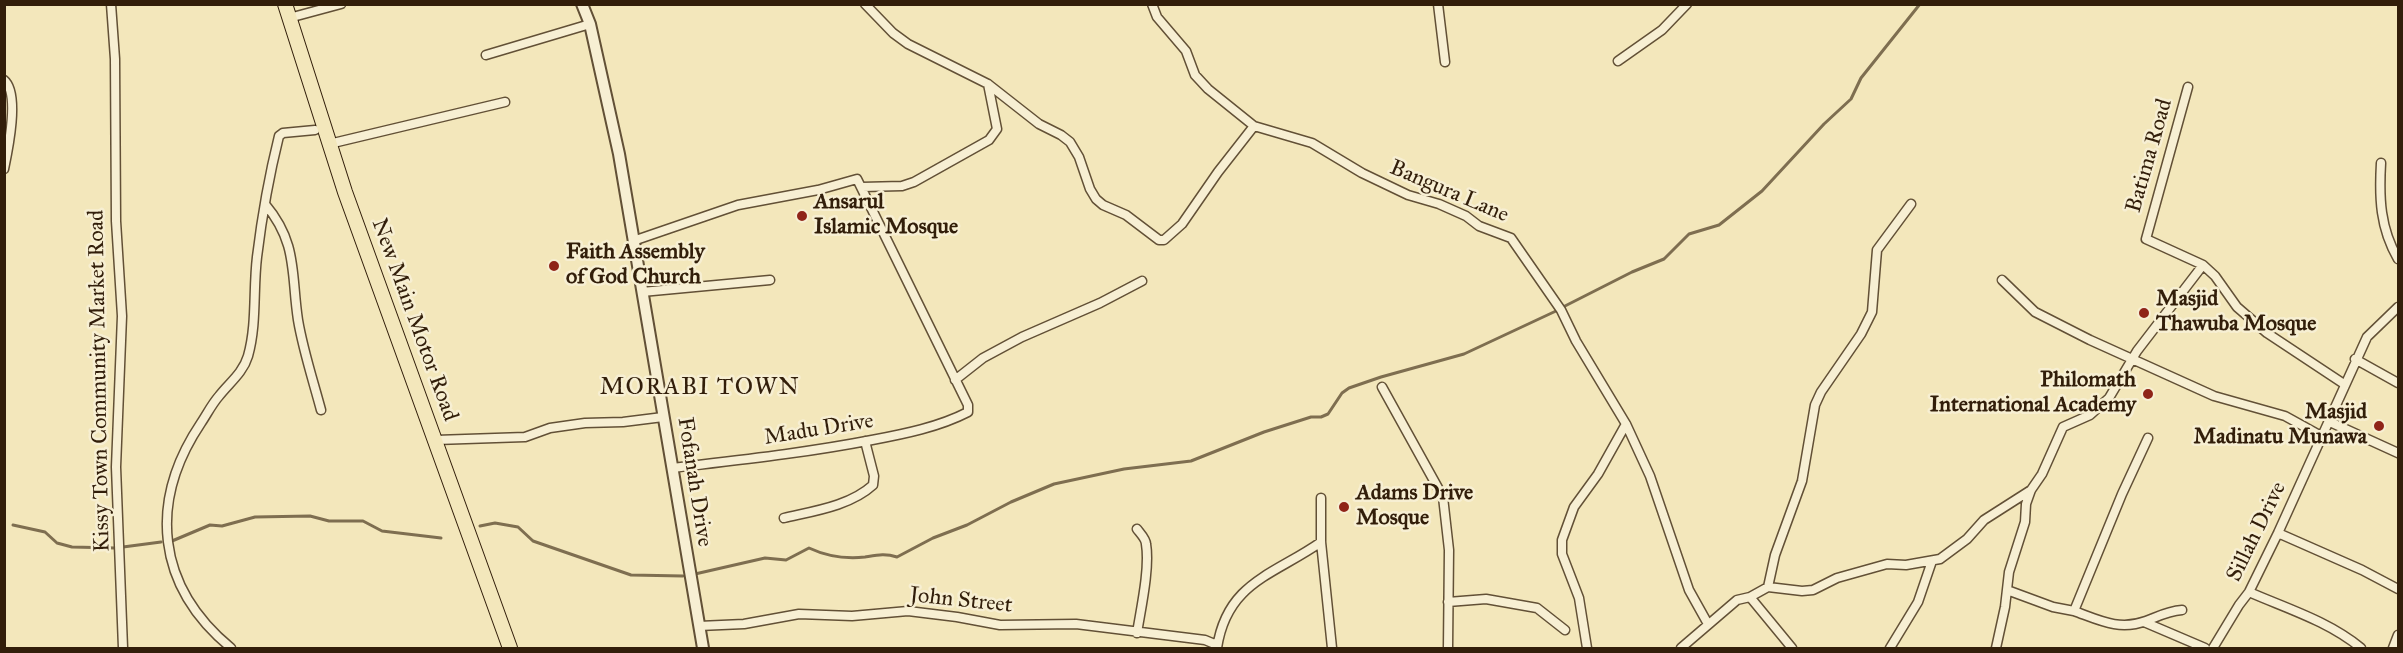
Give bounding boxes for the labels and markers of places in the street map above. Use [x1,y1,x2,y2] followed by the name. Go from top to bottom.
[814,190,958,242] place label: Ansarul Islamic Mosque
[795,209,809,223] marker: Ansarul Islamic Mosque
[566,240,705,292] place label: Faith Assembly of God Church
[547,259,561,273] marker: Faith Assembly of God Church
[2156,287,2316,338] place label: Masjid Thawuba Mosque
[2137,306,2151,320] marker: Masjid Thawuba Mosque
[1930,368,2136,420] place label: Philomath International Academy
[2141,387,2155,401] marker: Philomath International Academy
[2194,400,2367,452] place label: Masjid Madinatu Munawa
[2372,419,2386,433] marker: Masjid Madinatu Munawa
[1356,481,1473,532] place label: Adams Drive Mosque
[1337,500,1351,514] marker: Adams Drive Mosque

